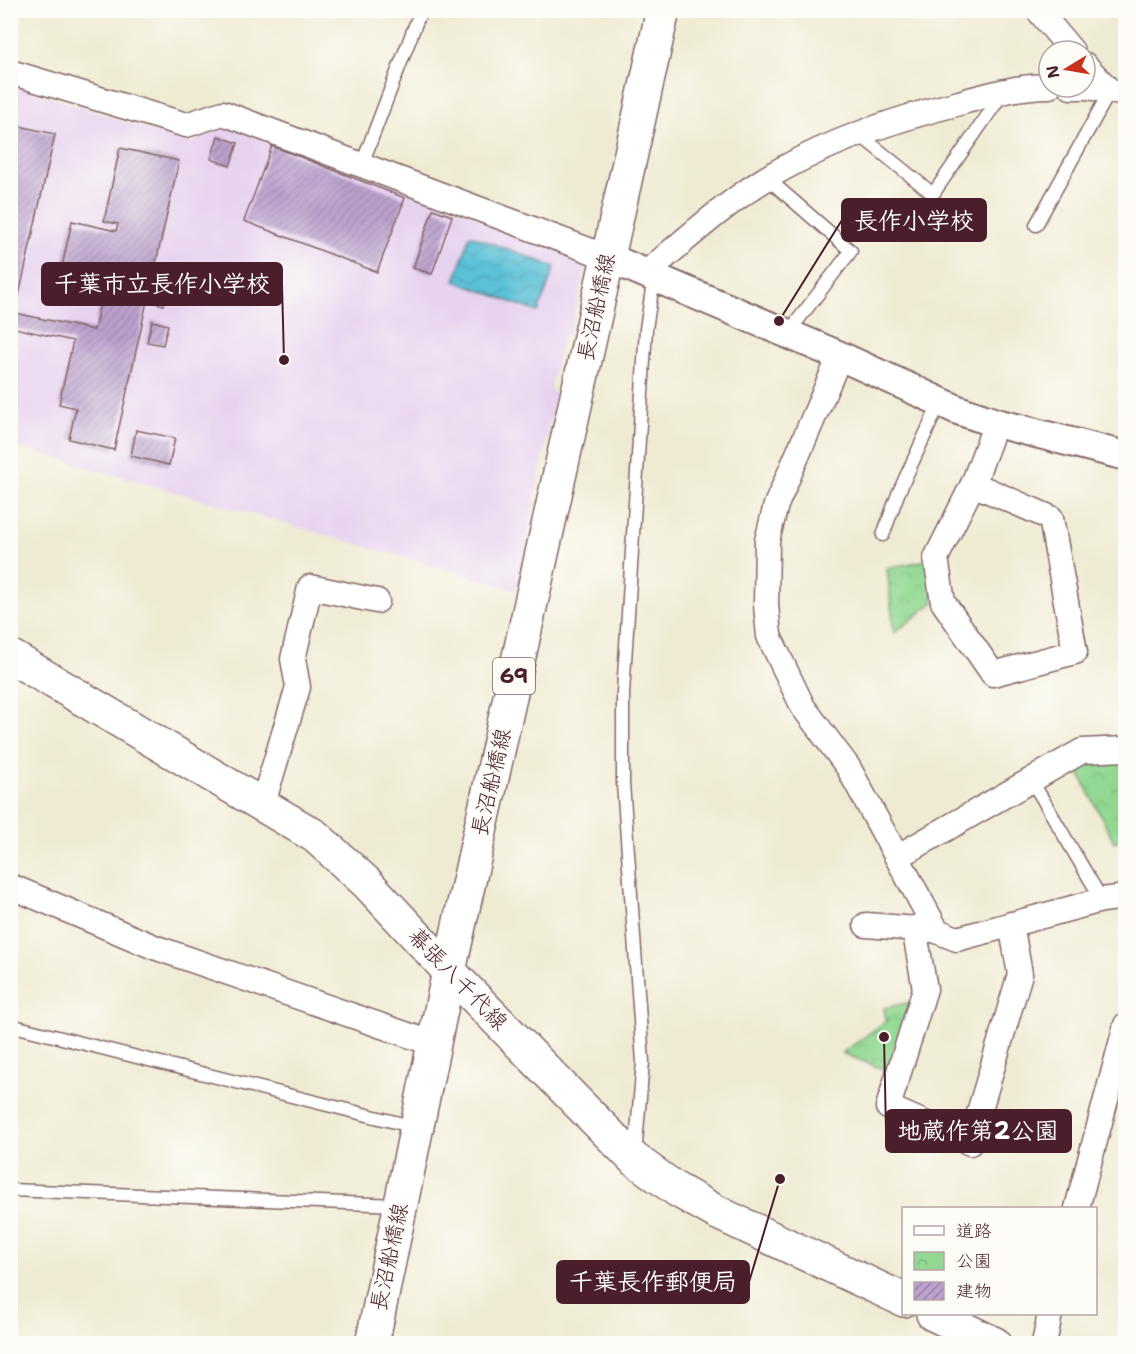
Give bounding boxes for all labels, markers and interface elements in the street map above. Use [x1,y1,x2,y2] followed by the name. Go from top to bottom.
[1037,39,1097,99] north arrow
[1041,64,1064,80] text: N
[842,199,986,241] callout: 長作小学校
[854,205,974,237] text: 長作小学校
[570,250,622,364] street label: 長沼船橋線
[42,263,282,305] callout: 千葉市立長作小学校
[54,268,270,300] text: 千葉市立長作小学校
[493,658,535,694] road number: 69
[464,725,518,839] street label: 長沼船橋線
[402,921,514,1037] street label: 幕張八千代線
[886,1110,1071,1152] callout: 地蔵作第2公園
[898,1115,1058,1147] text: 地蔵作第2公園
[363,1200,415,1314] street label: 長沼船橋線
[902,1207,1097,1315] legend
[956,1219,992,1243] text: 道路
[956,1249,992,1273] text: 公園
[557,1261,749,1303] callout: 千葉長作郵便局
[569,1266,737,1298] text: 千葉長作郵便局
[956,1279,992,1303] text: 建物

